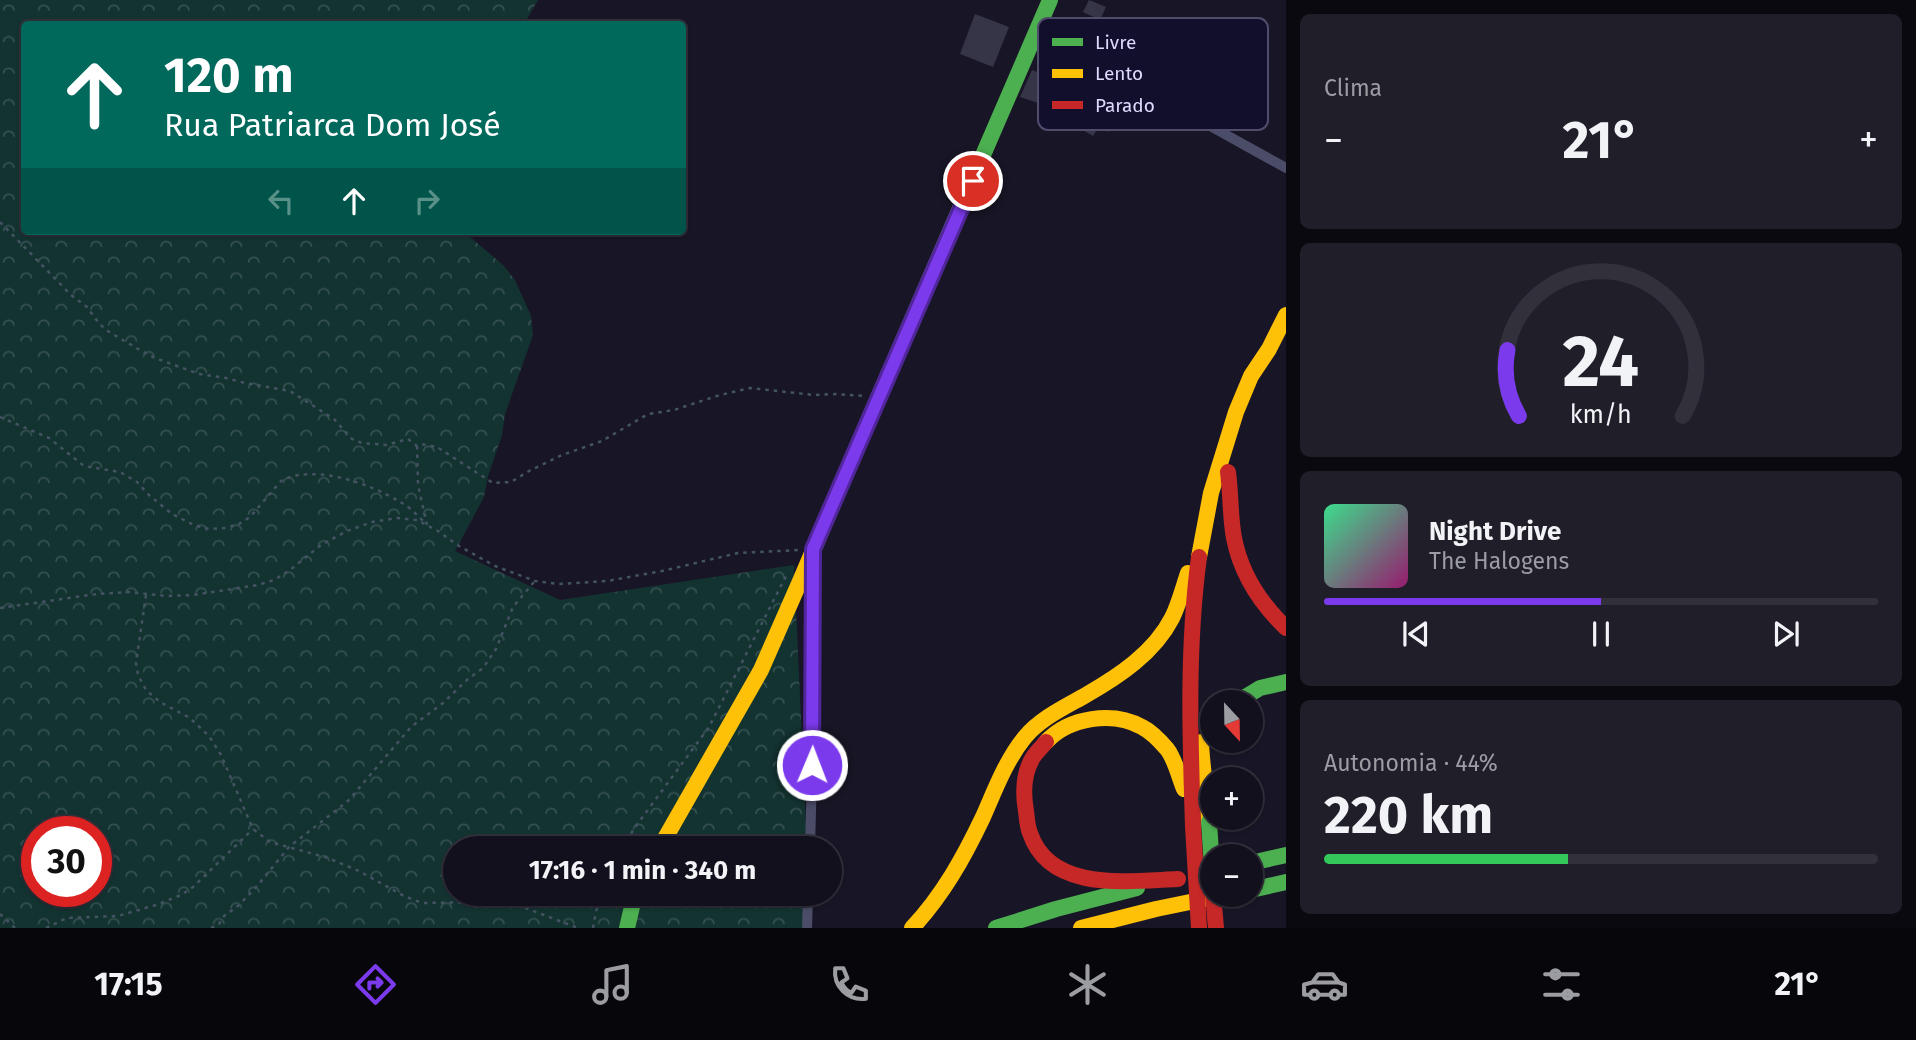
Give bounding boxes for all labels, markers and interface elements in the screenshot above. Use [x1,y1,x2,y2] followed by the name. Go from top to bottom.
[1038,18,1268,130] legend
[1095,31,1136,54] text: Livre
[164,46,294,105] text: 120 m
[49,49,140,140] icon: ahead
[1095,62,1143,85] text: Lento
[1324,74,1382,102] text: Clima
[1095,94,1155,117] text: Parado
[164,106,501,144] text: Rua Patriarca Dom José
[1563,109,1640,172] text: 21°
[1324,117,1343,163] text: −
[1859,117,1878,163] text: +
[943,151,1003,211] pin
[954,162,992,200] icon: arrive
[262,182,300,220] icon: left
[335,182,373,220] icon: ahead
[408,182,446,220] icon: right
[1563,318,1639,405] text: 24
[1570,400,1632,430] text: km/h
[1429,516,1561,547] text: Night Drive
[1429,547,1569,575] text: The Halogens
[1397,615,1435,653] icon: previous
[1582,615,1620,653] icon: pause
[1767,615,1805,653] icon: next
[1200,690,1264,752] north arrow
[1200,690,1263,907] map controls
[775,728,849,802] position arrow
[1324,749,1498,777] text: Autonomia · 44%
[1200,767,1263,830] button: +
[1324,784,1493,847] text: 220 km
[21,816,112,907] speed limit sign: 30
[1200,844,1263,907] button: −
[529,855,756,886] text: 17:16 · 1 min · 340 m
[351,960,400,1009] icon: directions
[588,960,637,1009] icon: music
[825,960,874,1009] icon: phone
[1063,960,1112,1009] icon: climate
[1300,960,1349,1009] icon: car
[1537,960,1586,1009] icon: filters
[94,965,163,1003] text: 17:15
[1774,965,1822,1003] text: 21°

